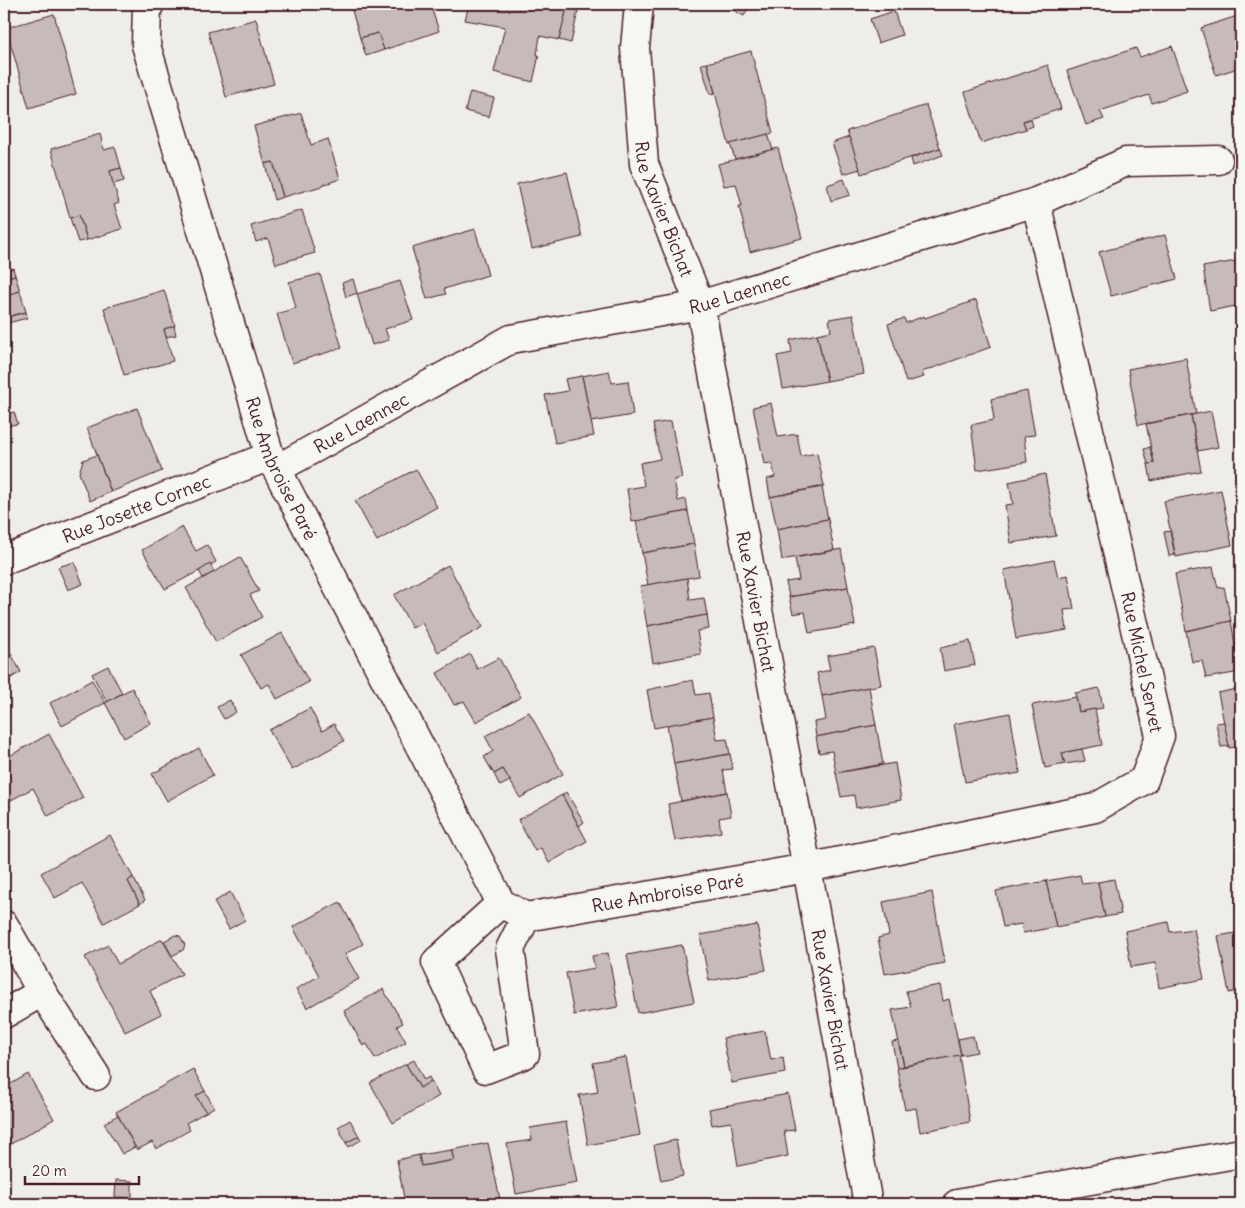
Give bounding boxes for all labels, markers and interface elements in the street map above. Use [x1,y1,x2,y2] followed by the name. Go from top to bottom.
[631,140,699,280] street label: Rue Xavier Bichat
[687,267,793,318] street label: Rue Laennec
[309,387,412,458] street label: Rue Laennec
[241,394,323,543] street label: Rue Ambroise Paré
[59,469,214,548] street label: Rue Josette Cornec
[732,529,781,674] street label: Rue Xavier Bichat
[1116,589,1168,735] street label: Rue Michel Servet
[590,868,745,917] street label: Rue Ambroise Paré
[807,927,855,1072] street label: Rue Xavier Bichat
[25,1153,139,1185] scale bar
[32,1161,67,1180] text: 20 m

